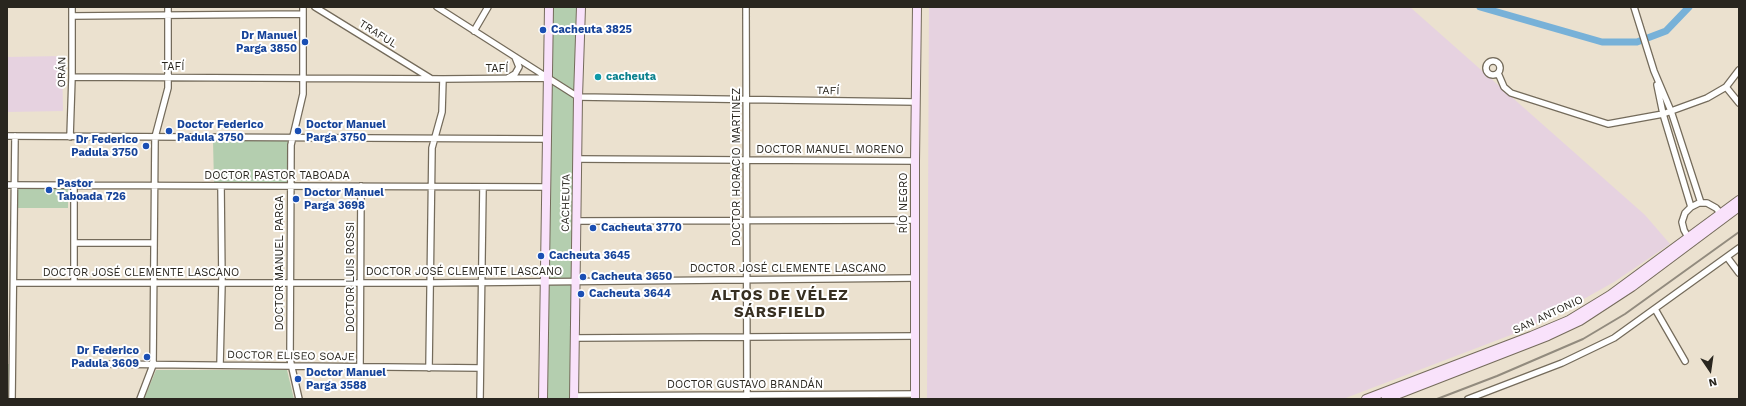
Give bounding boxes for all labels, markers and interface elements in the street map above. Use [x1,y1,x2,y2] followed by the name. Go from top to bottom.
[357,17,399,51] street label: TRAFUL
[551,23,632,37] place label: Cacheuta 3825
[538,25,548,35] marker: Cacheuta 3825
[236,29,297,55] place label: Dr Manuel Parga 3850
[300,37,310,47] marker: Dr Manuel Parga 3850
[55,56,69,88] street label: ORÁN
[162,60,184,74] street label: TAFÍ
[486,62,508,76] street label: TAFÍ
[606,70,656,84] place label: cacheuta
[593,72,603,82] marker: cacheuta
[816,84,840,98] street label: TAFÍ
[730,88,744,246] street label: DOCTOR HORACIO MARTINEZ
[177,118,264,144] place label: Doctor Federico Padula 3750
[306,118,386,144] place label: Doctor Manuel Parga 3750
[164,126,174,136] marker: Doctor Federico Padula 3750
[293,126,303,136] marker: Doctor Manuel Parga 3750
[71,133,138,159] place label: Dr Federico Padula 3750
[141,141,151,151] marker: Dr Federico Padula 3750
[756,143,904,157] street label: DOCTOR MANUEL MORENO
[204,169,350,183] street label: DOCTOR PASTOR TABOADA
[897,173,911,233] street label: RÍO NEGRO
[559,174,573,232] street label: CACHEUTA
[57,177,126,203] place label: Pastor Taboada 726
[44,185,54,195] marker: Pastor Taboada 726
[304,186,384,212] place label: Doctor Manuel Parga 3698
[291,194,301,204] marker: Doctor Manuel Parga 3698
[273,195,287,331] street label: DOCTOR MANUEL PARGA
[601,221,682,235] place label: Cacheuta 3770
[344,222,358,332] street label: DOCTOR LUIS ROSSI
[588,223,598,233] marker: Cacheuta 3770
[549,249,630,263] place label: Cacheuta 3645
[536,251,546,261] marker: Cacheuta 3645
[690,262,886,276] street label: DOCTOR JOSÉ CLEMENTE LASCANO
[366,265,562,279] street label: DOCTOR JOSÉ CLEMENTE LASCANO
[43,266,239,280] street label: DOCTOR JOSÉ CLEMENTE LASCANO
[591,270,672,284] place label: Cacheuta 3650
[578,272,588,282] marker: Cacheuta 3650
[589,287,671,301] place label: Cacheuta 3644
[711,287,849,322] district label: ALTOS DE VÉLEZ SÁRSFIELD
[576,289,586,299] marker: Cacheuta 3644
[1511,293,1585,337] street label: SAN ANTONIO
[71,344,139,370] place label: Dr Federico Padula 3609
[227,348,355,364] street label: DOCTOR ELISEO SOAJE
[1690,350,1730,390] north arrow
[142,352,152,362] marker: Dr Federico Padula 3609
[306,366,386,392] place label: Doctor Manuel Parga 3588
[293,374,303,384] marker: Doctor Manuel Parga 3588
[1707,375,1718,389] text: N
[667,378,823,392] street label: DOCTOR GUSTAVO BRANDÁN

